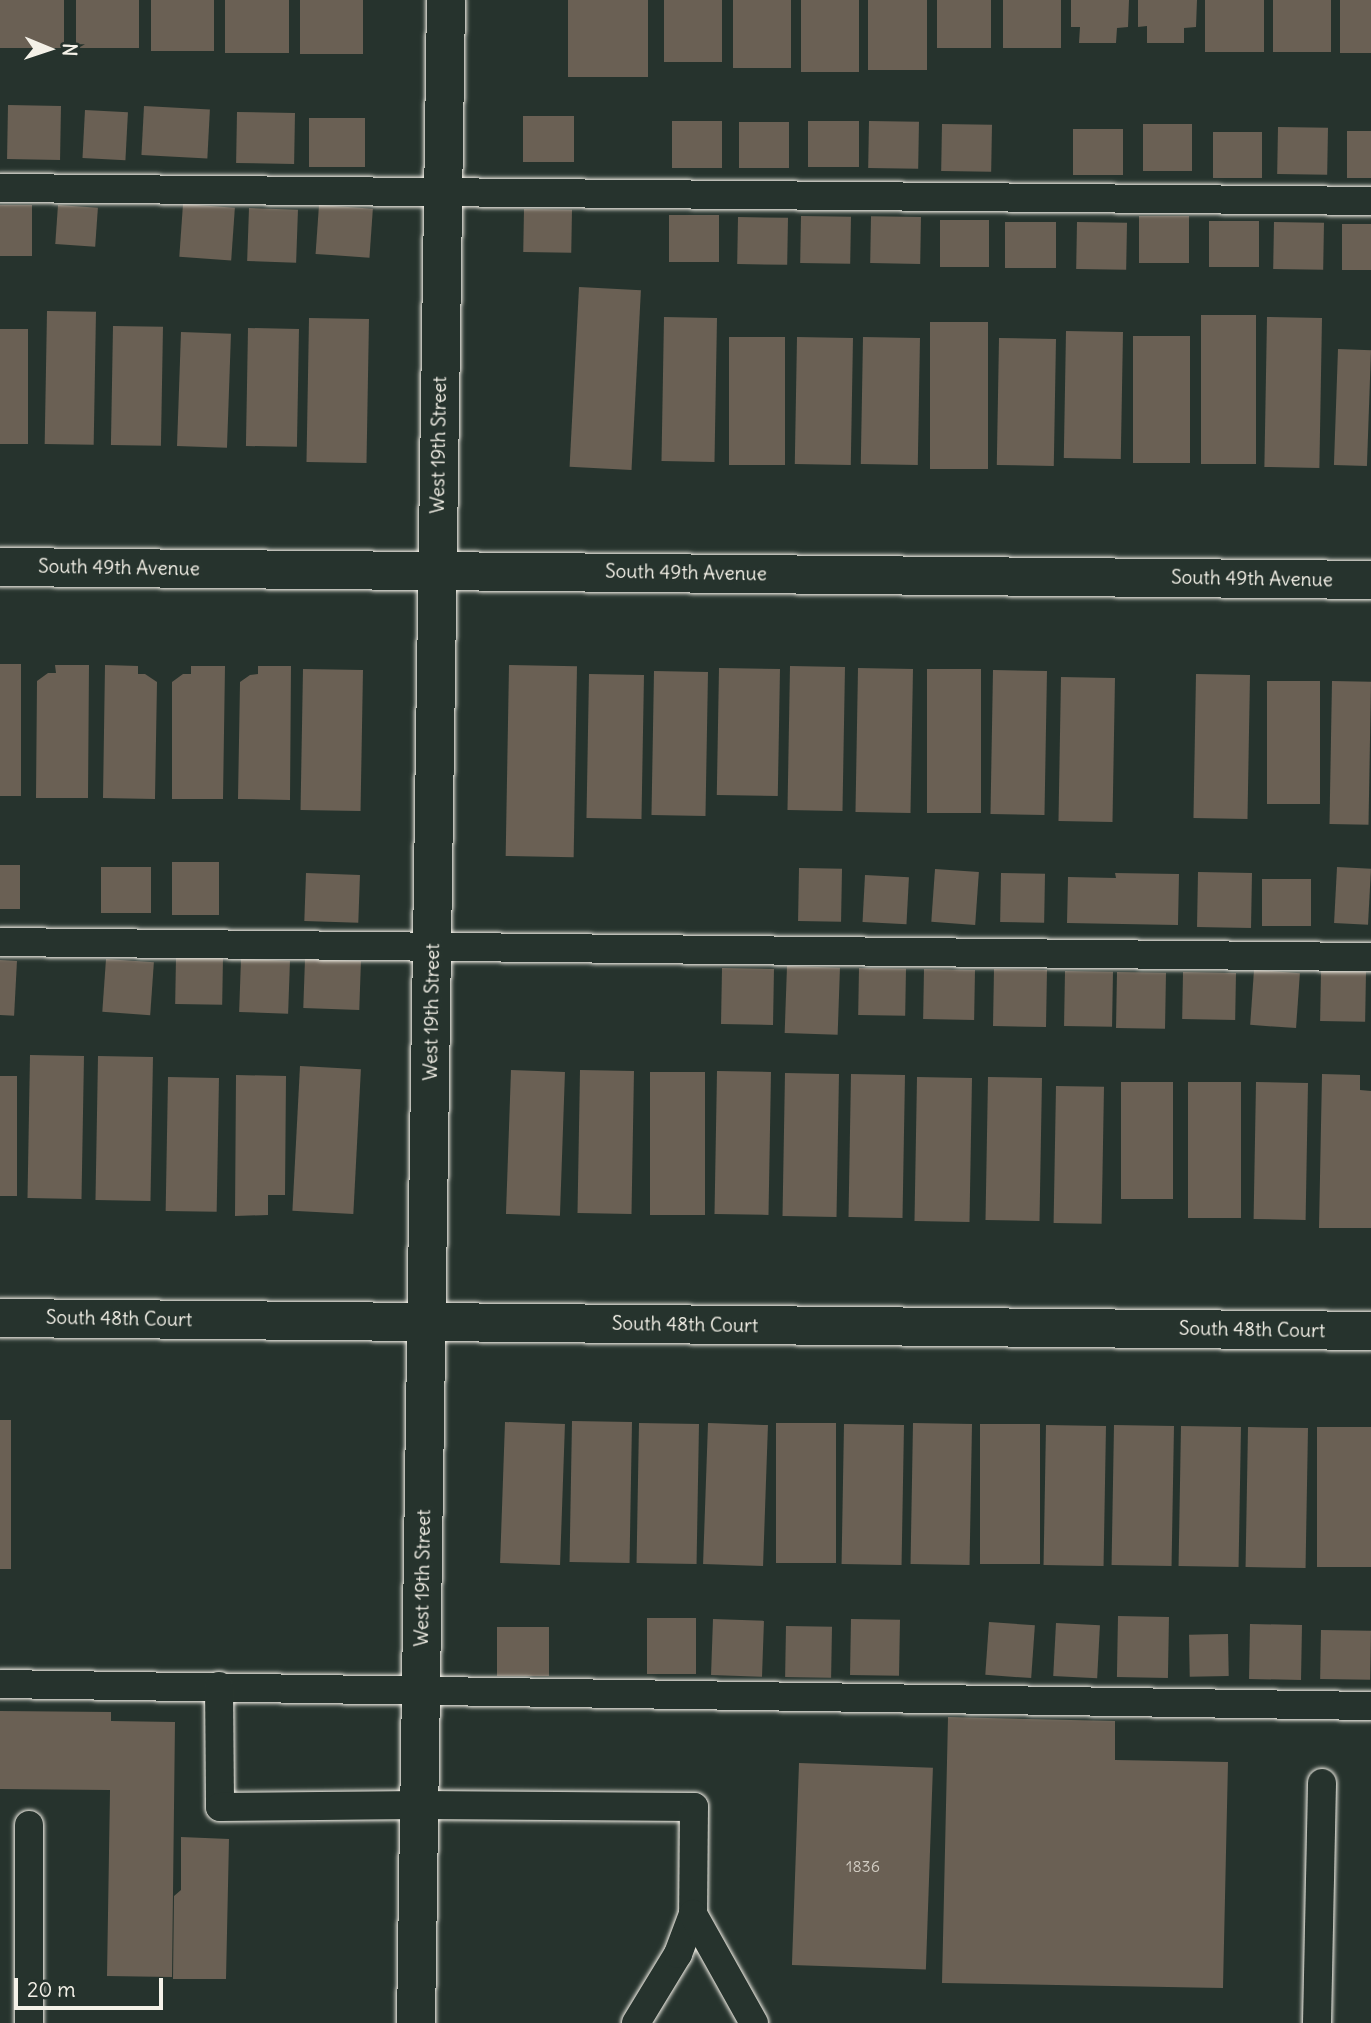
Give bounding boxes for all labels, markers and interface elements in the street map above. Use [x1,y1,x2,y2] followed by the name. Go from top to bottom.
[14,14,84,84] north arrow
[58,43,82,57] text: N
[426,376,452,514] street label: West 19th Street
[38,555,200,581] street label: South 49th Avenue
[605,560,767,586] street label: South 49th Avenue
[1171,566,1333,592] street label: South 49th Avenue
[419,943,445,1081] street label: West 19th Street
[46,1306,192,1332] street label: South 48th Court
[612,1312,758,1338] street label: South 48th Court
[1179,1317,1325,1343] street label: South 48th Court
[410,1509,436,1647] street label: West 19th Street
[846,1856,880,1876] house number: 1836
[18,1964,166,2008] scale bar
[27,1976,76,2003] text: 20 m

